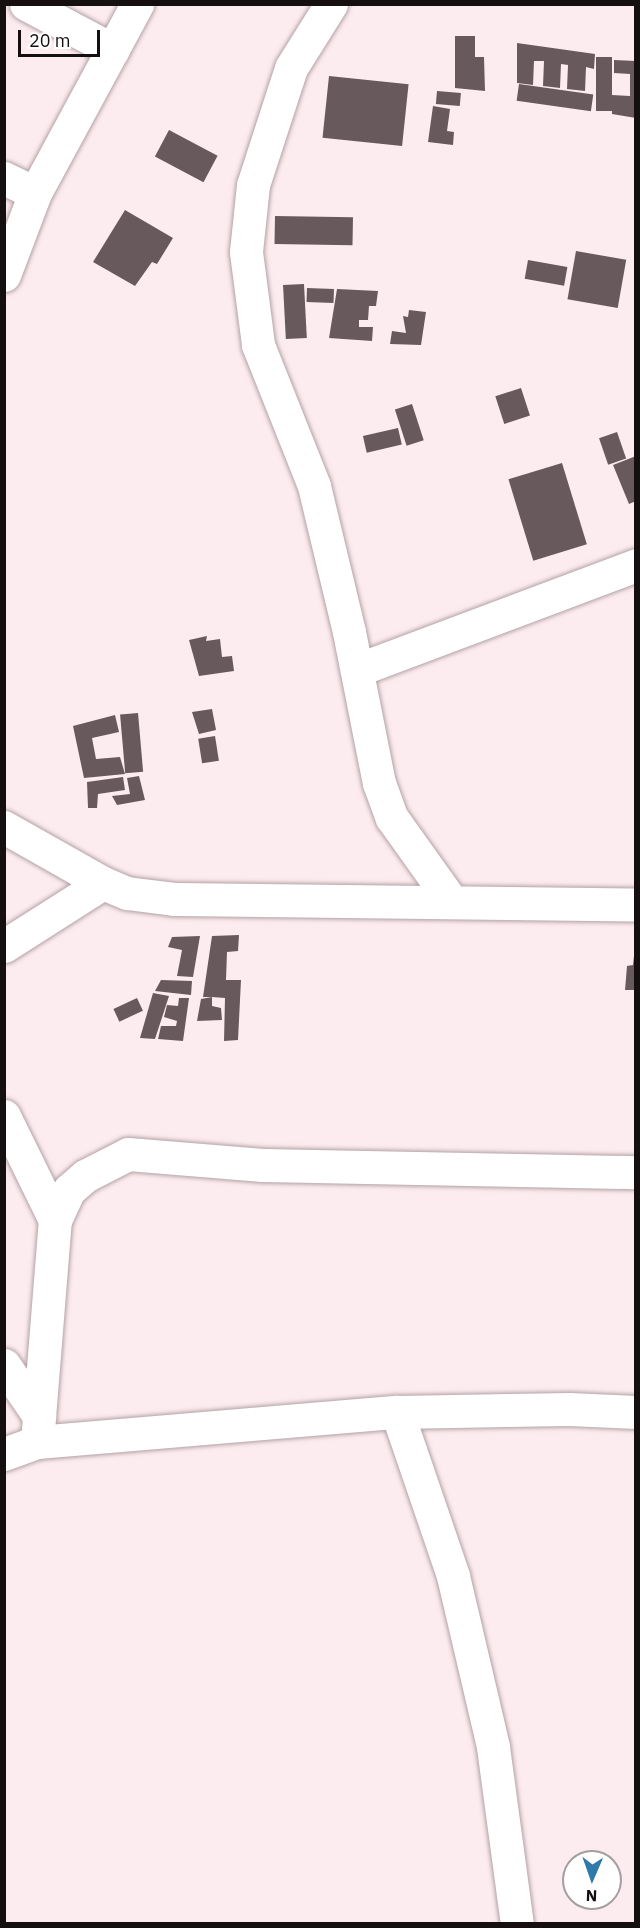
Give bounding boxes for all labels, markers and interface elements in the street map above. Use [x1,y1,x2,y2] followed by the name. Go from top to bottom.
[21,18,104,56] scale bar
[29,29,71,52] text: 20 m
[562,1850,622,1910] north arrow
[585,1886,598,1906] text: N

